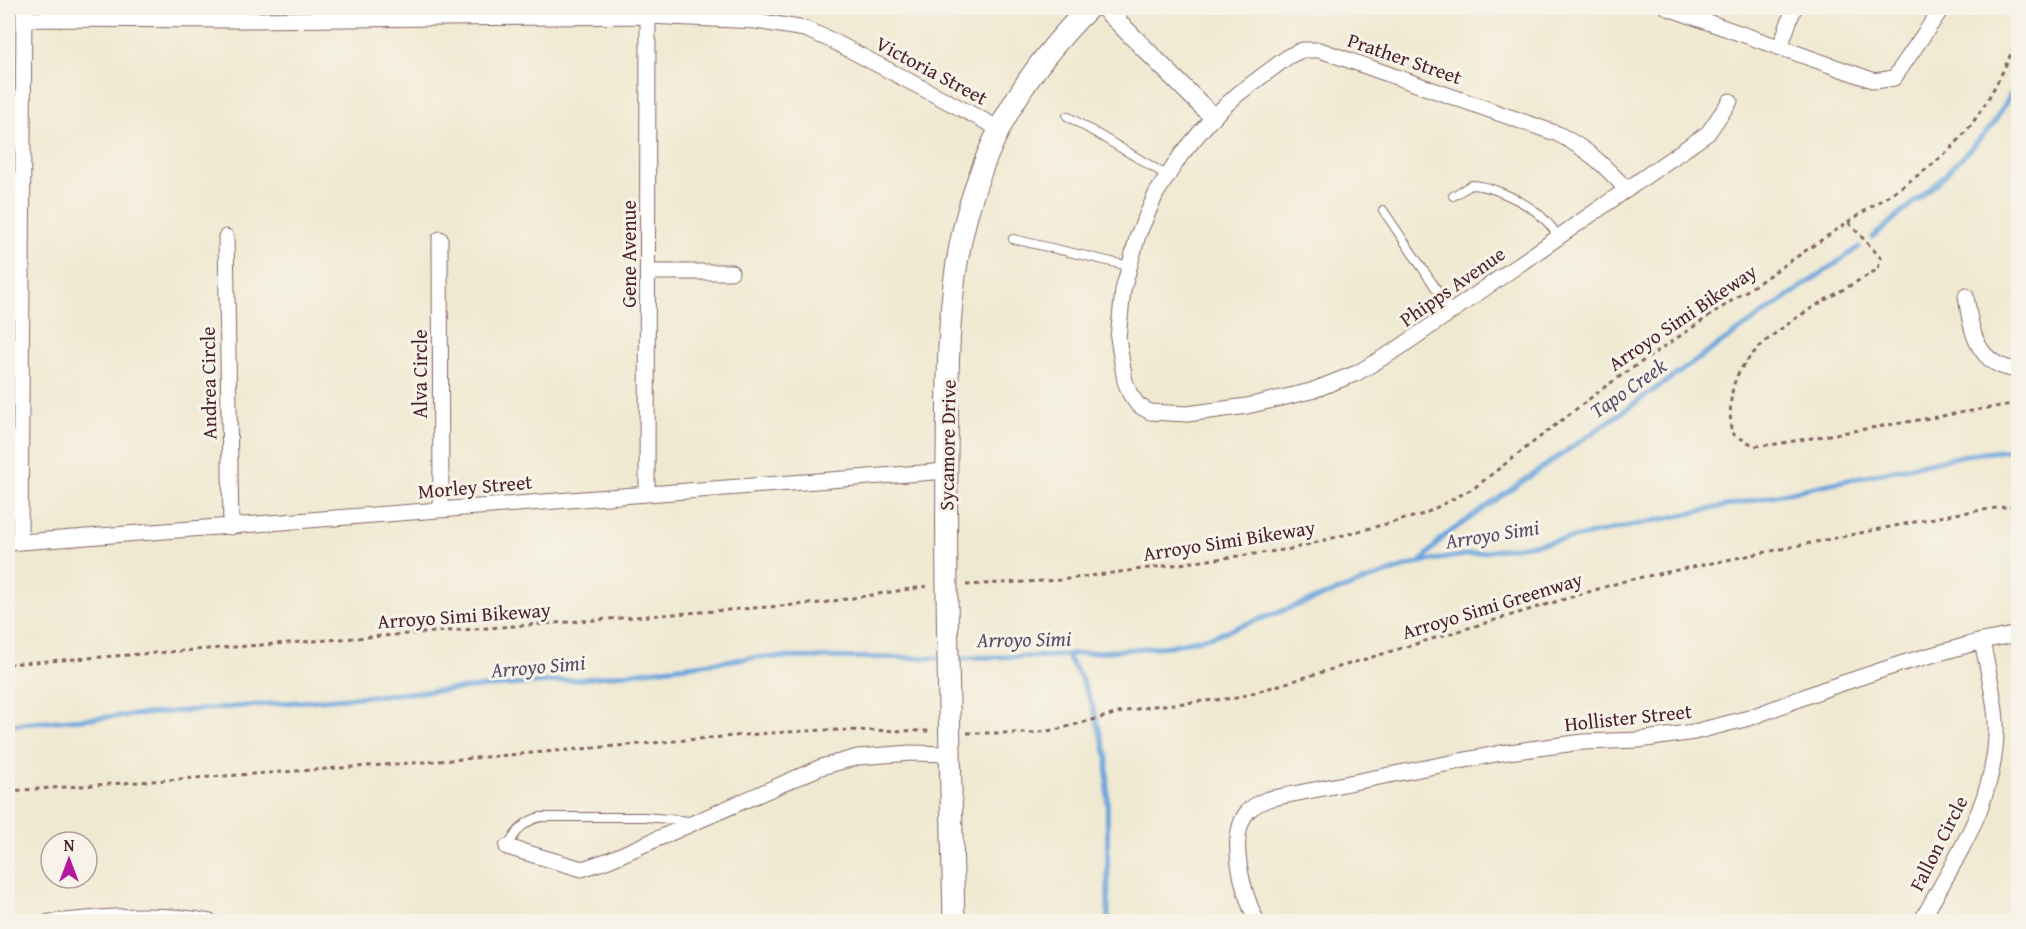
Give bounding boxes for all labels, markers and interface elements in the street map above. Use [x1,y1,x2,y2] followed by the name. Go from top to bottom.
[1344,25,1466,91] street label: Prather Street
[871,28,993,112] street label: Victoria Street
[614,200,643,308] street label: Gene Avenue
[1393,239,1511,333] street label: Phipps Avenue
[1602,256,1762,378] street label: Arroyo Simi Bikeway
[193,326,223,440] street label: Andrea Circle
[405,329,434,419] street label: Alva Circle
[1583,350,1673,426] water label: Tapo Creek
[931,379,963,511] street label: Sycamore Drive
[417,467,533,505] street label: Morley Street
[1442,511,1542,557] water label: Arroyo Simi
[1141,512,1317,568] street label: Arroyo Simi Bikeway
[1398,564,1586,646] street label: Arroyo Simi Greenway
[376,594,552,636] street label: Arroyo Simi Bikeway
[975,623,1072,655] water label: Arroyo Simi
[488,646,587,686] water label: Arroyo Simi
[1563,696,1693,738] street label: Hollister Street
[1902,790,1974,896] street label: Fallon Circle
[39,830,99,890] north arrow
[64,833,75,857] text: N

